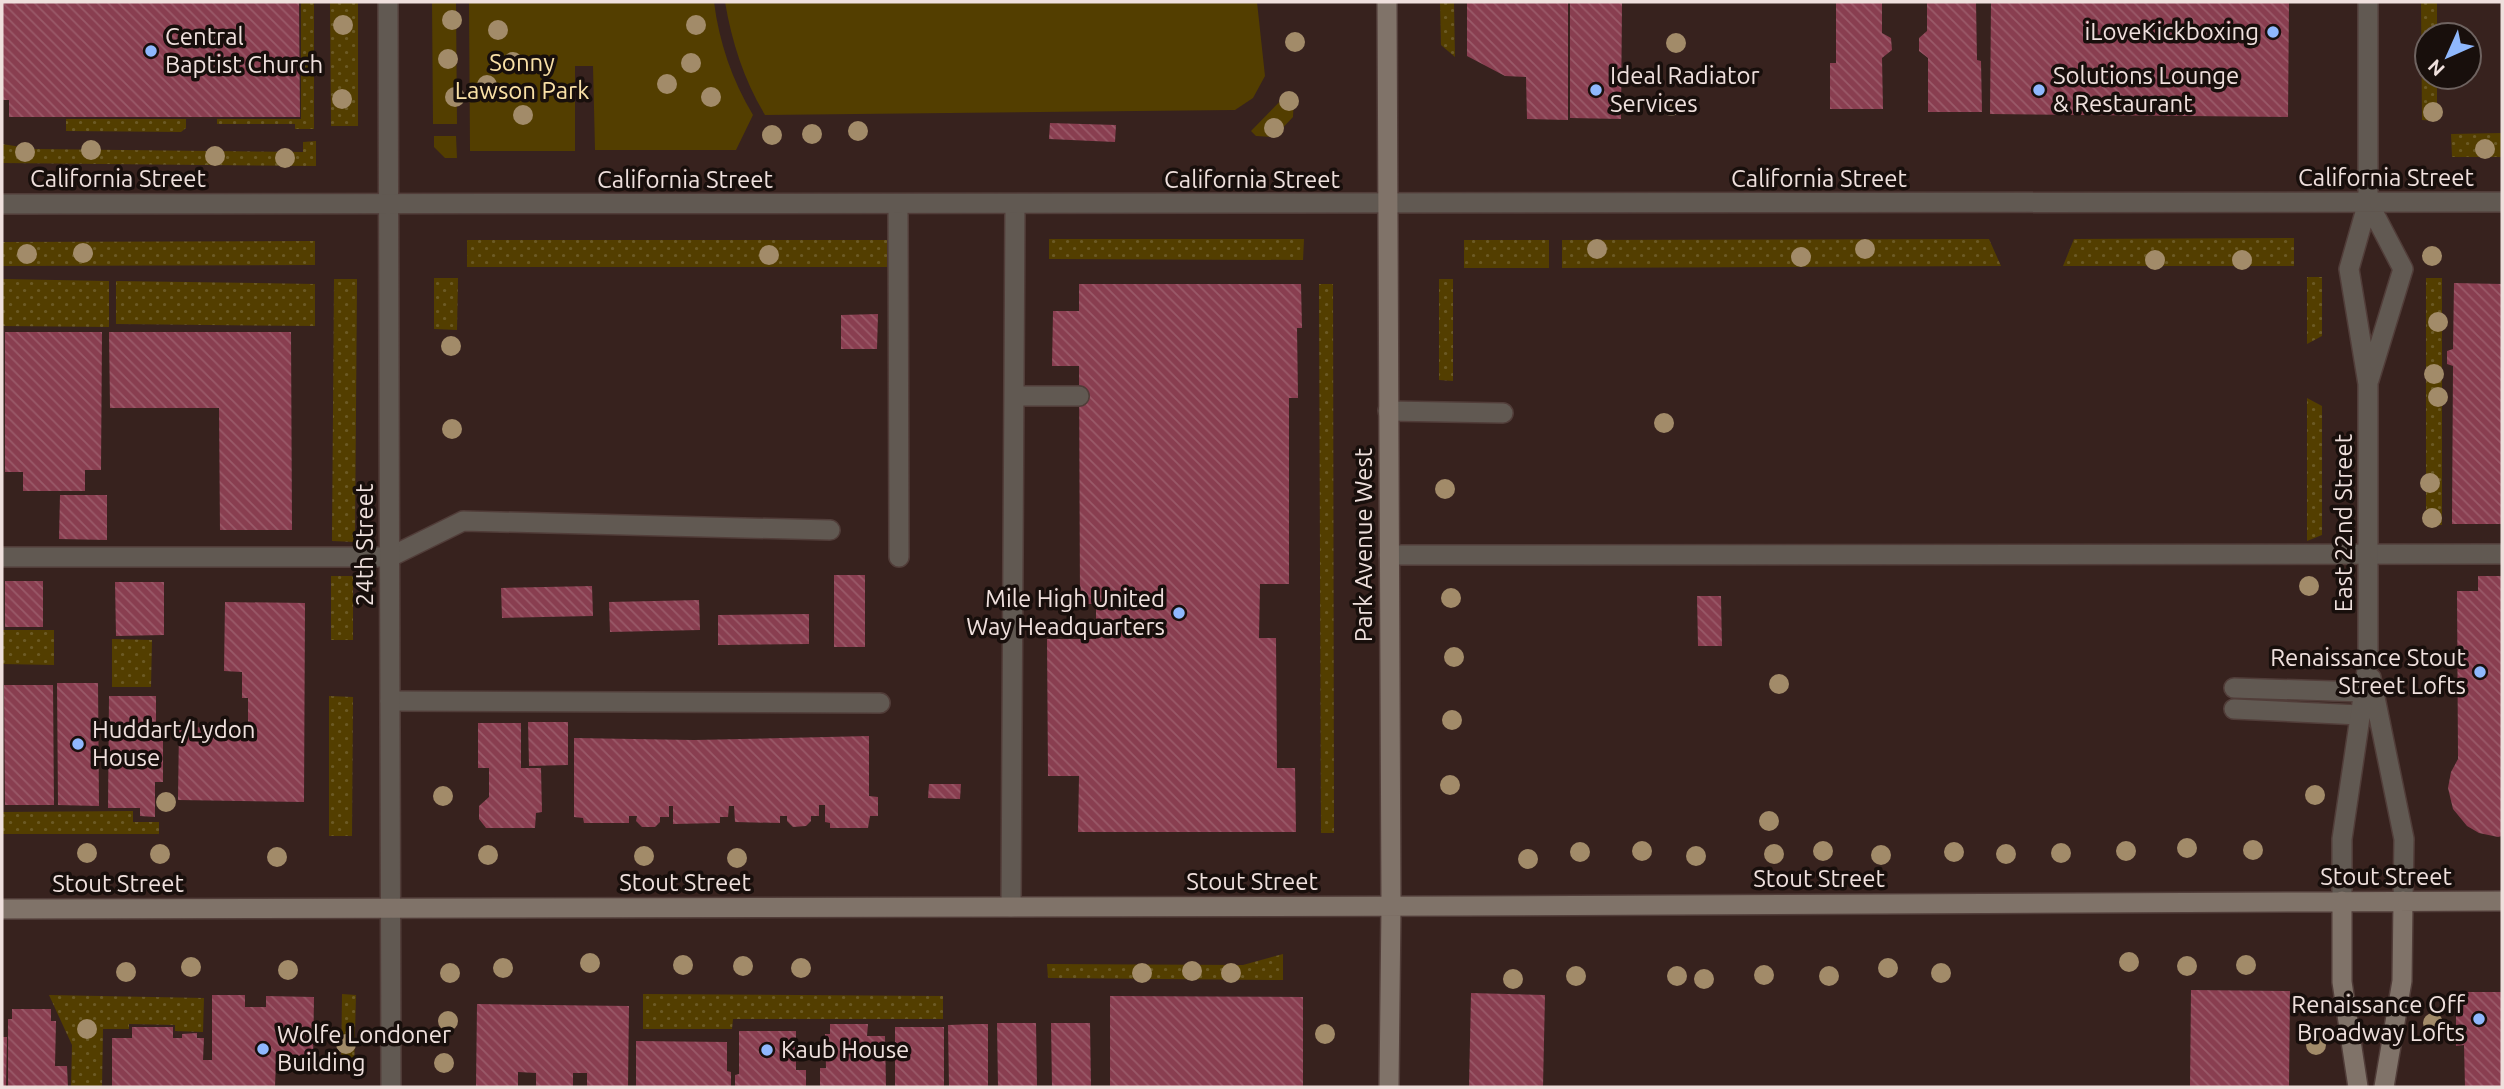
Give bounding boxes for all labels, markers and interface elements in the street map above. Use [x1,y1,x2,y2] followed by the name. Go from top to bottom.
[2085,18,2259,45] place label: iLoveKickboxing
[2413,21,2483,91] north arrow
[165,23,323,78] place label: Central Baptist Church
[2265,24,2281,40] marker: iLoveKickboxing
[143,43,159,59] marker: Central Baptist Church
[455,49,589,104] park label: Sonny Lawson Park
[2423,55,2449,81] text: N
[1610,62,1760,117] place label: Ideal Radiator Services
[2053,62,2239,117] place label: Solutions Lounge & Restaurant
[1588,82,1604,98] marker: Ideal Radiator Services
[2031,82,2047,98] marker: Solutions Lounge & Restaurant
[2298,164,2474,191] street label: California Street
[30,165,206,192] street label: California Street
[1731,165,1907,192] street label: California Street
[597,166,773,193] street label: California Street
[1164,166,1340,193] street label: California Street
[2330,433,2357,612] street label: East 22nd Street
[1350,447,1377,642] street label: Park Avenue West
[351,483,378,606] street label: 24th Street
[966,585,1165,640] place label: Mile High United Way Headquarters
[1171,605,1187,621] marker: Mile High United Way Headquarters
[2270,644,2467,699] place label: Renaissance Stout Street Lofts
[2472,664,2488,680] marker: Renaissance Stout Street Lofts
[92,716,255,771] place label: Huddart/Lydon House
[70,736,86,752] marker: Huddart/Lydon House
[2320,863,2452,890] street label: Stout Street
[1753,865,1885,892] street label: Stout Street
[1186,868,1318,895] street label: Stout Street
[619,869,751,896] street label: Stout Street
[52,870,184,897] street label: Stout Street
[2291,991,2466,1046] place label: Renaissance Off Broadway Lofts
[2471,1011,2487,1027] marker: Renaissance Off Broadway Lofts
[277,1021,451,1076] place label: Wolfe Londoner Building
[781,1036,909,1063] place label: Kaub House
[255,1041,271,1057] marker: Wolfe Londoner Building
[759,1042,775,1058] marker: Kaub House

